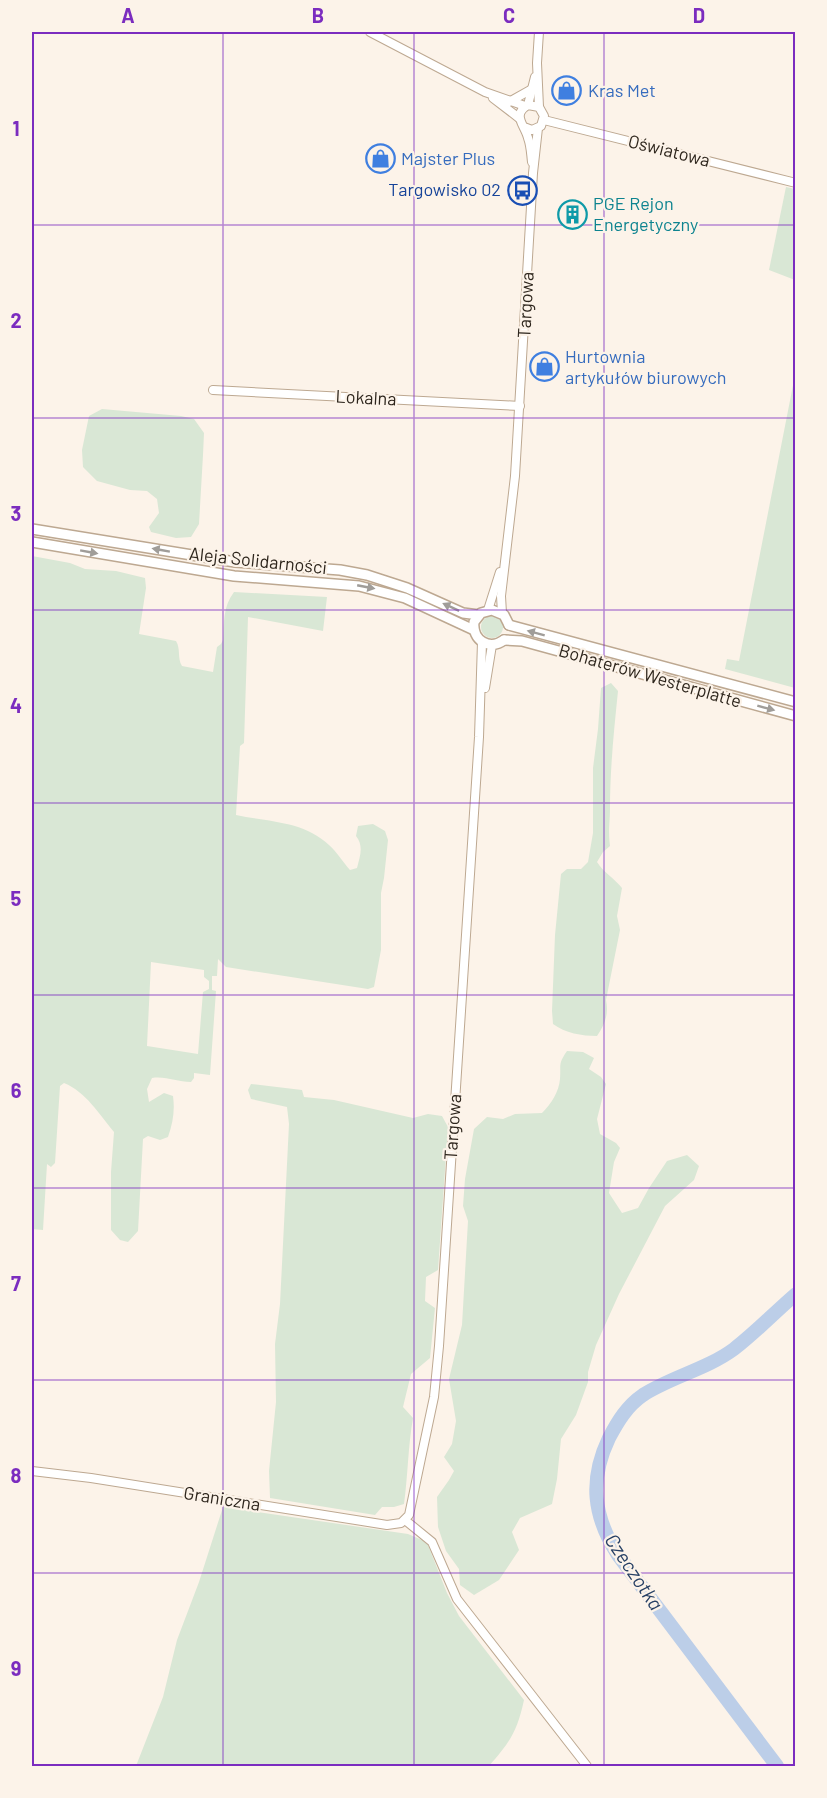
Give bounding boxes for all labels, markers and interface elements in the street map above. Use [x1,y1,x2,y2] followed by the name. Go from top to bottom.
[121,3,135,27] text: A
[312,3,324,27] text: B
[503,3,515,27] text: C
[693,3,705,27] text: D
[551,75,583,107] shop icon: Kras Met
[588,79,656,101] place label: Kras Met
[12,116,20,140] text: 1
[626,129,713,171] street label: Oświatowa
[364,143,396,175] shop icon: Majster Plus
[401,147,495,169] place label: Majster Plus
[506,174,538,206] bus stop icon: Targowisko 02
[388,178,501,200] place label: Targowisko 02
[593,192,698,235] place label: PGE Rejon Energetyczny
[556,198,588,230] building icon: PGE Rejon Energetyczny
[512,271,538,339] street label: Targowa
[10,308,22,332] text: 2
[565,345,727,388] place label: Hurtownia artykułów biurowych
[528,351,560,383] shop icon: Hurtownia artykułów biurowych
[335,384,397,410] street label: Lokalna
[11,501,21,525] text: 3
[188,542,328,578] street label: Aleja Solidarności
[151,545,170,554] one-way arrow
[80,548,99,557] one-way arrow
[356,583,375,592] one-way arrow
[442,603,459,612] one-way arrow
[527,628,545,638] one-way arrow
[556,638,744,712] street label: Bohaterów Westerplatte
[10,693,22,717] text: 4
[757,704,775,714] one-way arrow
[11,886,22,910] text: 5
[11,1078,22,1102] text: 6
[439,1093,465,1161] street label: Targowa
[11,1271,21,1295] text: 7
[11,1463,22,1487] text: 8
[182,1481,262,1515] street label: Graniczna
[601,1529,669,1614] water label: Czeczotka
[11,1656,21,1680] text: 9

